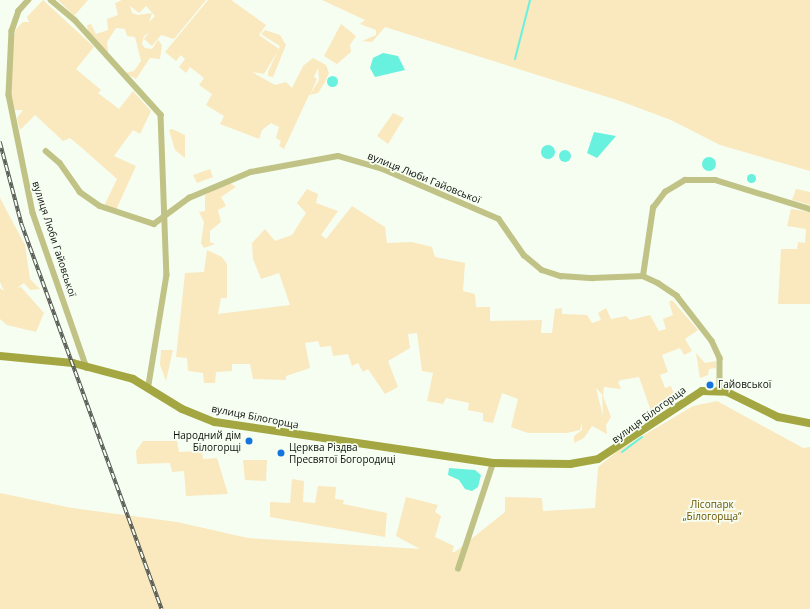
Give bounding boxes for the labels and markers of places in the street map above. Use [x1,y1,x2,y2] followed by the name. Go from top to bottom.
[718,379,771,391] place label: Гайовської
[705,380,715,390] marker: Гайовської
[173,429,241,452] place label: Народний дім Білогорщі
[244,436,254,446] marker: Народний дім Білогорщі
[289,441,395,464] place label: Церква Різдва Пресвятої Богородиці
[276,448,286,458] marker: Церква Різдва Пресвятої Богородиці

